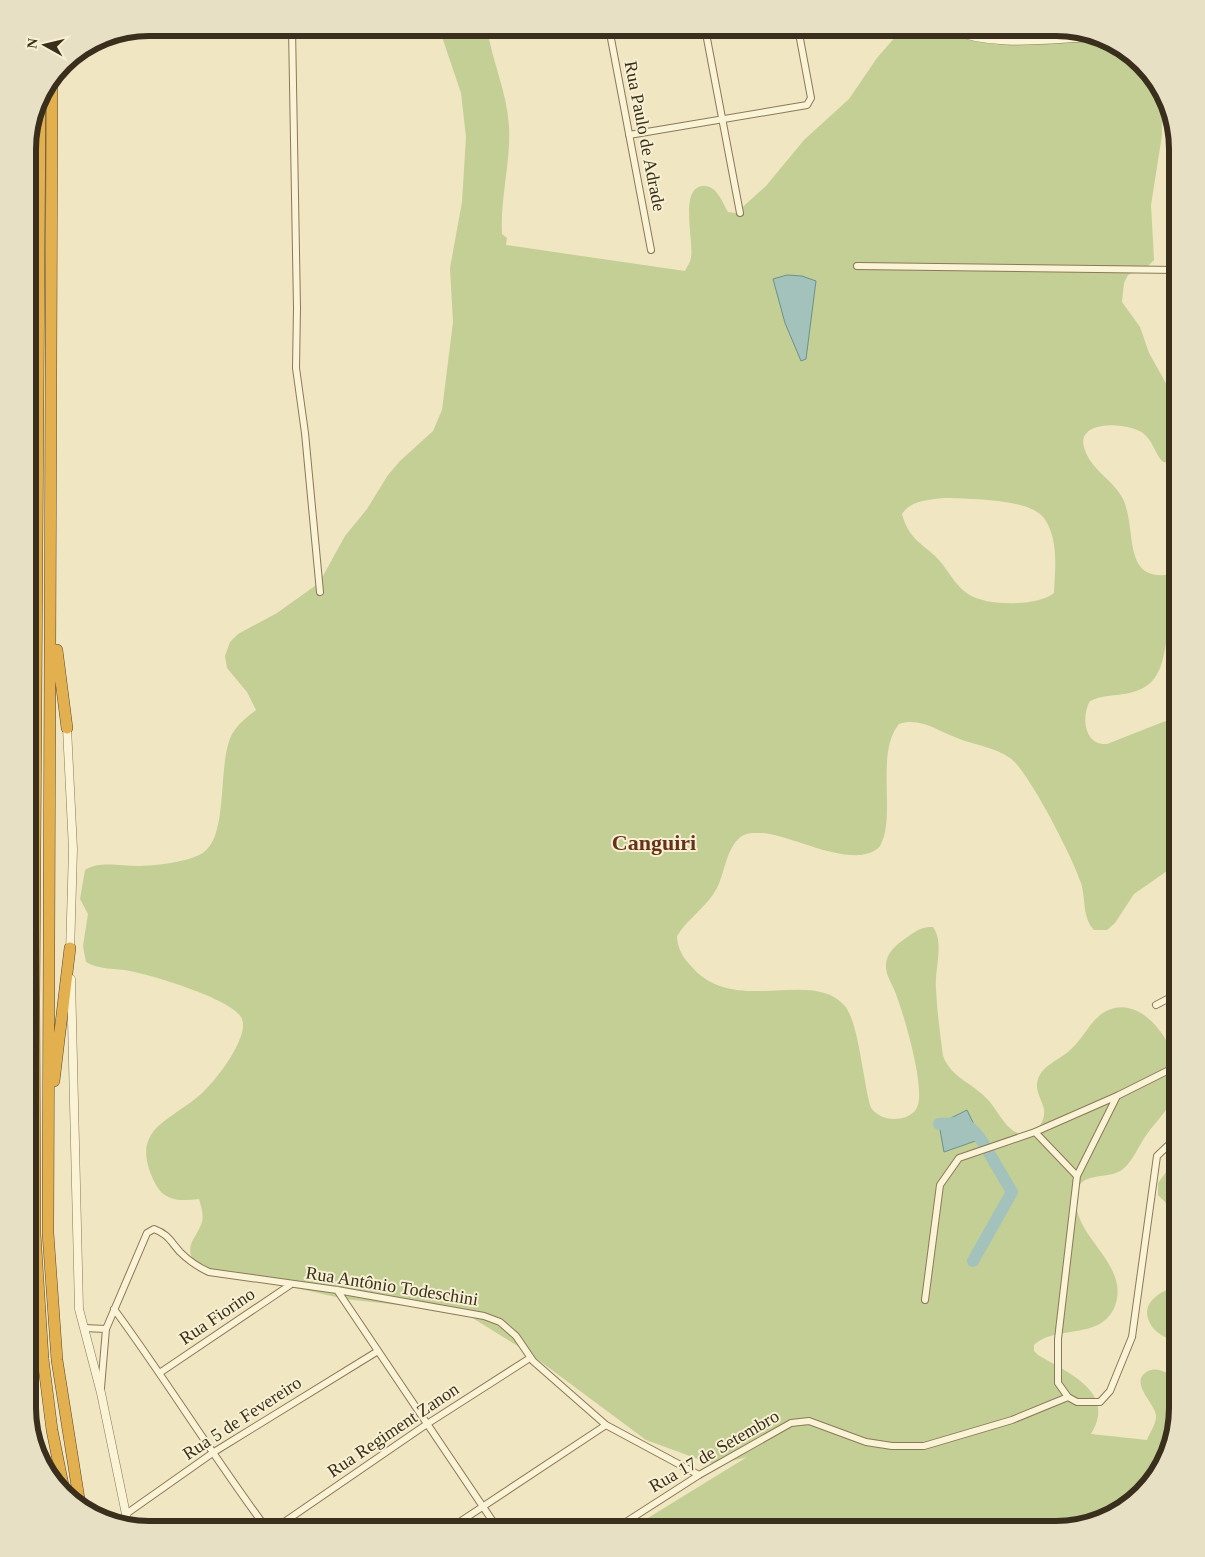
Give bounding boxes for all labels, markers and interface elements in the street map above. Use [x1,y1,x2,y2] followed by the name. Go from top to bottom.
[20,20,70,70] north arrow
[24,37,41,49] text: N
[621,59,669,213] street label: Rua Paulo de Adrade
[612,830,696,855] district label: Canguiri
[304,1262,480,1310] street label: Rua Antônio Todeschini
[176,1284,258,1348] street label: Rua Fiorino
[179,1372,305,1464] street label: Rua 5 de Fevereiro
[324,1379,462,1481] street label: Rua Regiment Zanon
[646,1406,782,1496] street label: Rua 17 de Setembro

